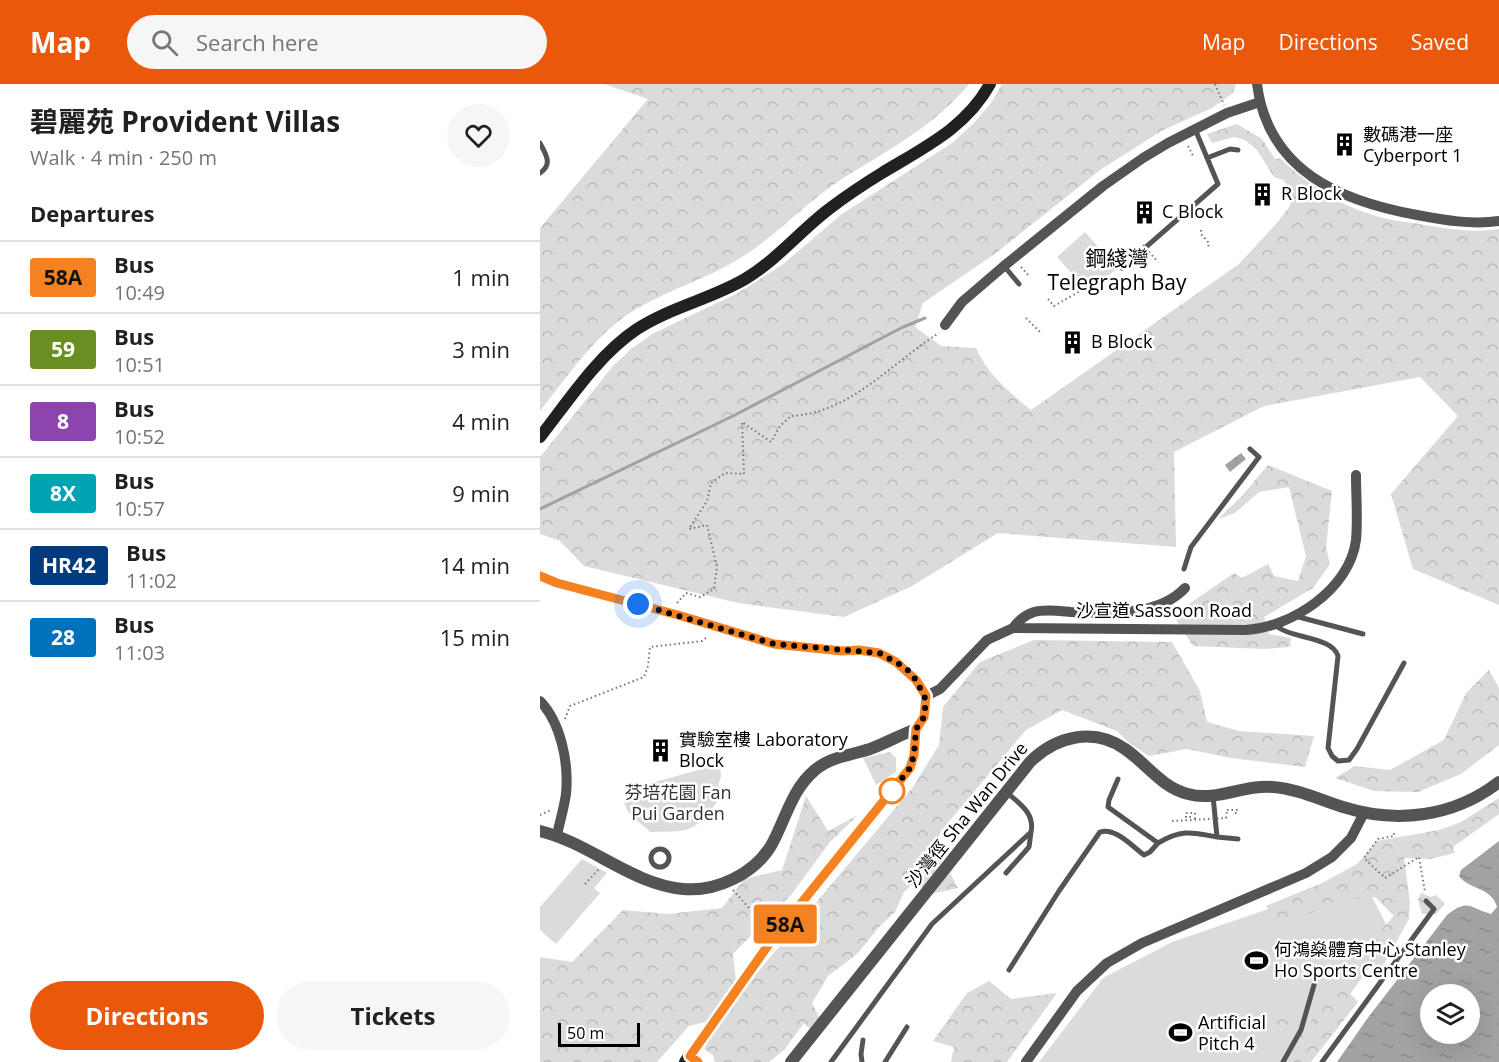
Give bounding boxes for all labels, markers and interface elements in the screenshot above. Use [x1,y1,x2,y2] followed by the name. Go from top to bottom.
[127,15,547,69] search box
[30,23,91,61] text: Map
[148,26,181,59] icon: search
[196,27,319,57] text: Search here
[1202,28,1245,56] text: Map
[1278,28,1378,56] text: Directions
[1411,28,1469,56] text: Saved
[30,102,340,140] text: 碧麗苑 Provident Villas
[447,104,510,167] button: heart
[1363,122,1462,167] place label: 數碼港一座 Cyberport 1
[1332,132,1358,158] building icon: 數碼港一座 Cyberport 1
[30,144,217,171] text: Walk · 4 min · 250 m
[1250,181,1276,207] building icon: R Block
[1281,181,1342,205] place label: R Block
[30,198,154,228] text: Departures
[1131,199,1157,225] building icon: C Block
[1162,199,1224,223] place label: C Block
[1047,244,1187,296] district label: 鋼綫灣 Telegraph Bay
[114,249,154,279] text: Bus
[452,262,510,292] text: 1 min
[44,263,82,291] text: 58A
[114,279,165,306] text: 10:49
[114,321,154,351] text: Bus
[1060,329,1086,355] building icon: B Block
[1091,329,1153,353] place label: B Block
[452,334,510,364] text: 3 min
[51,335,75,363] text: 59
[114,351,165,378] text: 10:51
[114,393,154,423] text: Bus
[452,406,510,436] text: 4 min
[57,407,69,435] text: 8
[114,423,165,450] text: 10:52
[114,465,154,495] text: Bus
[452,478,510,508] text: 9 min
[50,479,76,507] text: 8X
[114,495,165,522] text: 10:57
[126,537,166,567] text: Bus
[440,550,510,580] text: 14 min
[42,551,96,579] text: HR42
[126,567,177,594] text: 11:02
[623,589,653,619] your location
[1076,598,1252,622] street label: 沙宣道 Sassoon Road
[114,609,154,639] text: Bus
[440,622,510,652] text: 15 min
[51,623,75,651] text: 28
[114,639,165,666] text: 11:03
[679,727,849,772] place label: 實驗室樓 Laboratory Block
[648,737,674,763] building icon: 實驗室樓 Laboratory Block
[900,737,1032,892] street label: 沙灣徑 Sha Wan Drive
[879,778,905,804] unlabelled marker
[624,780,732,825] park label: 芬培花園 Fan Pui Garden
[750,904,820,944] line badge: 58A
[766,910,804,938] text: 58A
[1274,937,1467,982] place label: 何鴻燊體育中心 Stanley Ho Sports Centre
[1243,947,1269,973] sports icon: 何鴻燊體育中心 Stanley Ho Sports Centre
[30,981,264,1050] button: Directions
[276,981,510,1050] button: Tickets
[1420,984,1480,1044] map controls
[1420,984,1480,1044] button: layers
[1198,1010,1266,1055] place label: Artificial Pitch 4
[558,1020,640,1048] scale bar
[1167,1020,1193,1046] sports icon: Artificial Pitch 4
[567,1022,604,1044] text: 50 m

